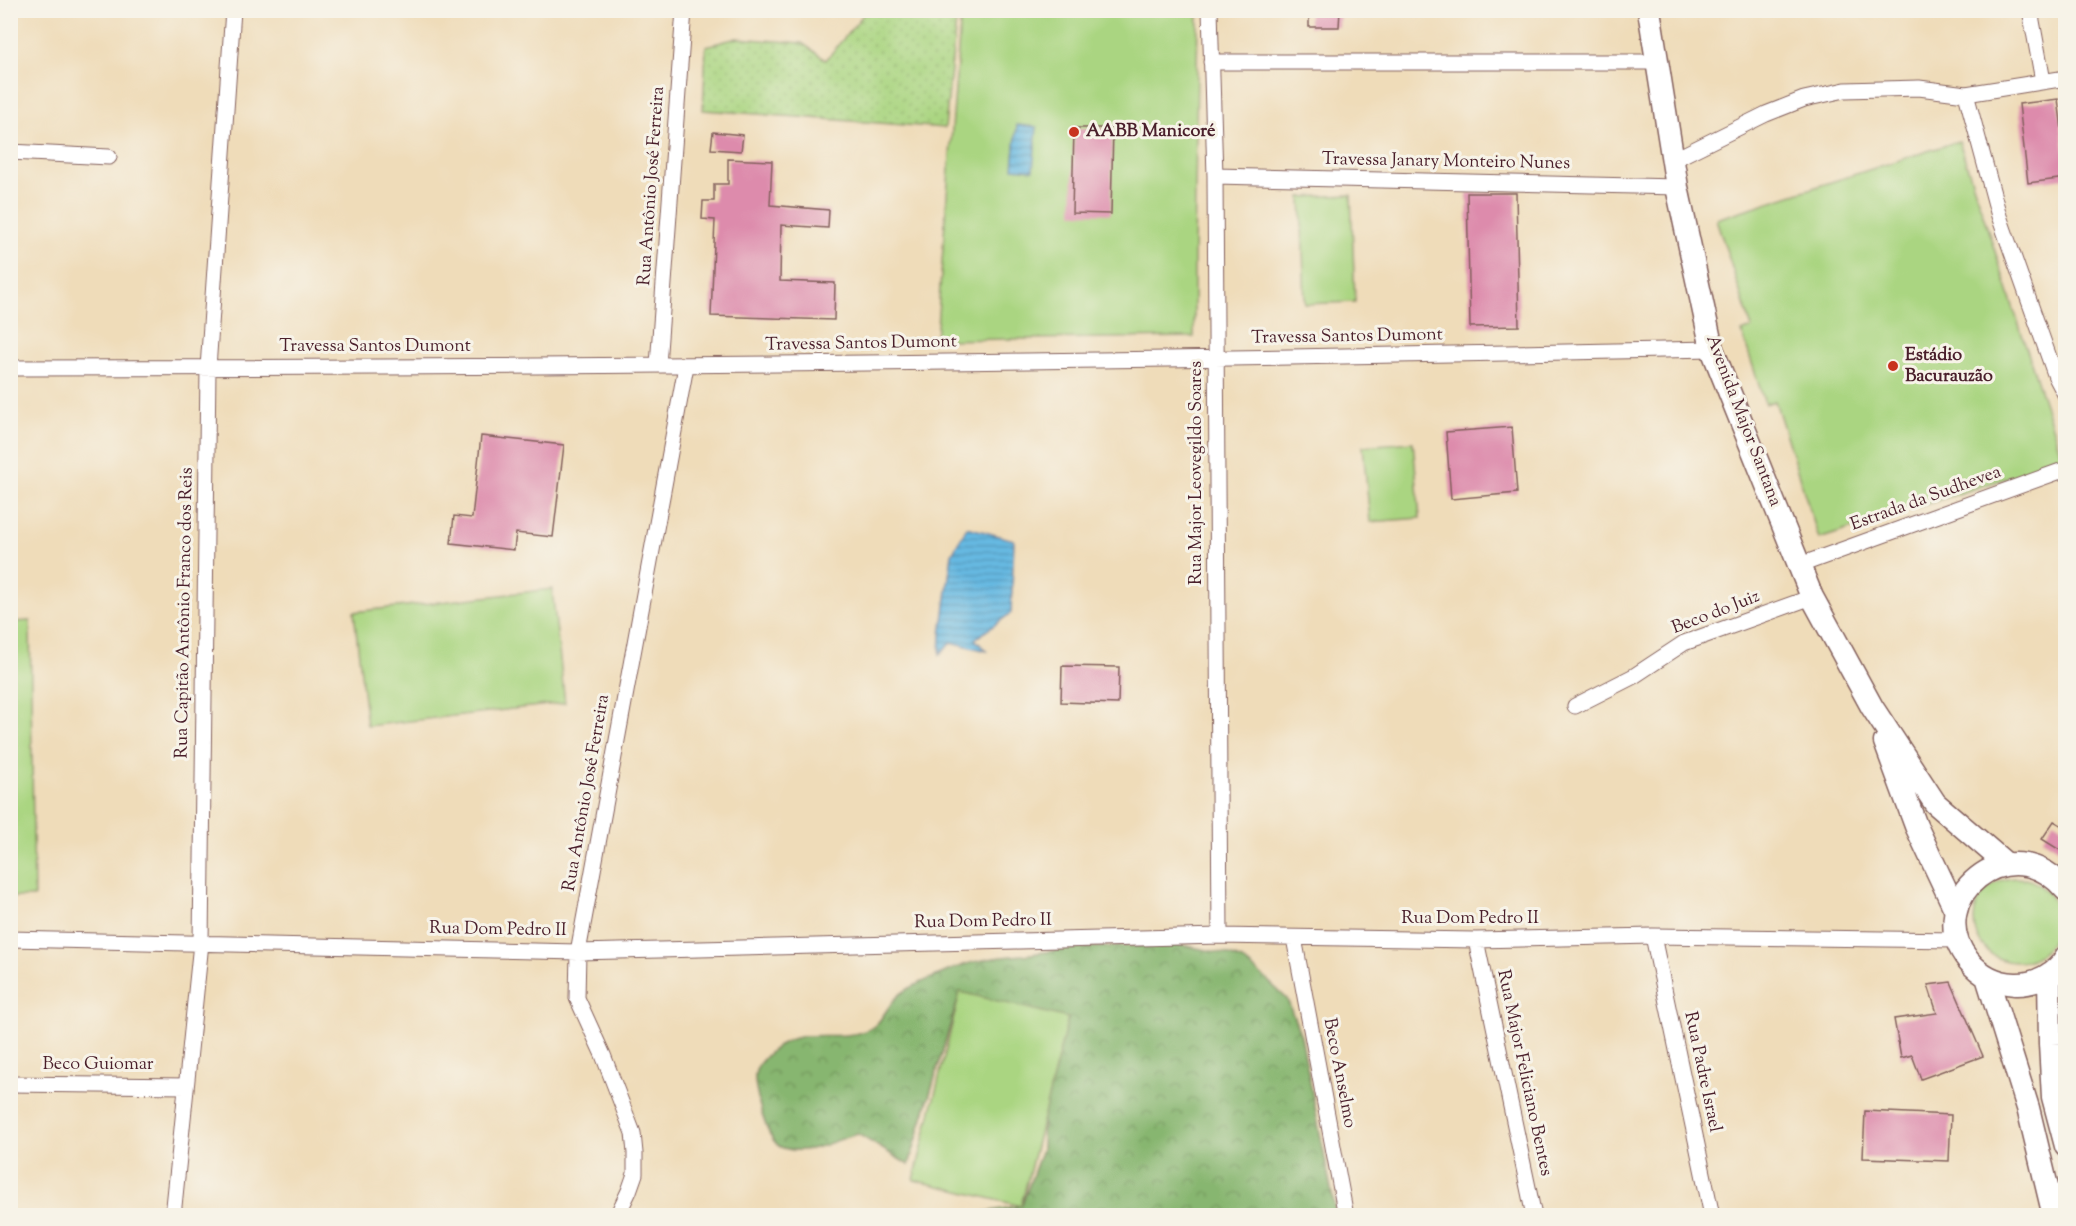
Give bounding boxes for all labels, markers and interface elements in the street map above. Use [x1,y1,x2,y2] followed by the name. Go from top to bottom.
[632,85,672,287] street label: Rua Antônio José Ferreira
[1086,119,1216,145] place label: AABB Manicoré
[1067,125,1081,139] marker: AABB Manicoré
[1322,147,1570,177] street label: Travessa Janary Monteiro Nunes
[1251,322,1443,352] street label: Travessa Santos Dumont
[765,329,957,359] street label: Travessa Santos Dumont
[1698,331,1788,511] street label: Avenida Major Santana
[279,334,471,360] street label: Travessa Santos Dumont
[1905,343,1993,390] place label: Estádio Bacurauzão
[1886,359,1900,373] marker: Estádio Bacurauzão
[1184,361,1210,585] street label: Rua Major Leovegildo Soares
[1847,460,2005,538] street label: Estrada da Sudhevea
[169,467,201,759] street label: Rua Capitão Antônio Franco dos Reis
[1668,584,1764,642] street label: Beco do Juiz
[557,692,617,894] street label: Rua Antônio José Ferreira
[1401,906,1539,932] street label: Rua Dom Pedro II
[914,908,1052,936] street label: Rua Dom Pedro II
[429,916,567,944] street label: Rua Dom Pedro II
[1489,967,1559,1179] street label: Rua Major Feliciano Bentes
[1677,1009,1727,1135] street label: Rua Padre Israel
[1316,1016,1362,1130] street label: Beco Anselmo
[42,1052,154,1078] street label: Beco Guiomar

